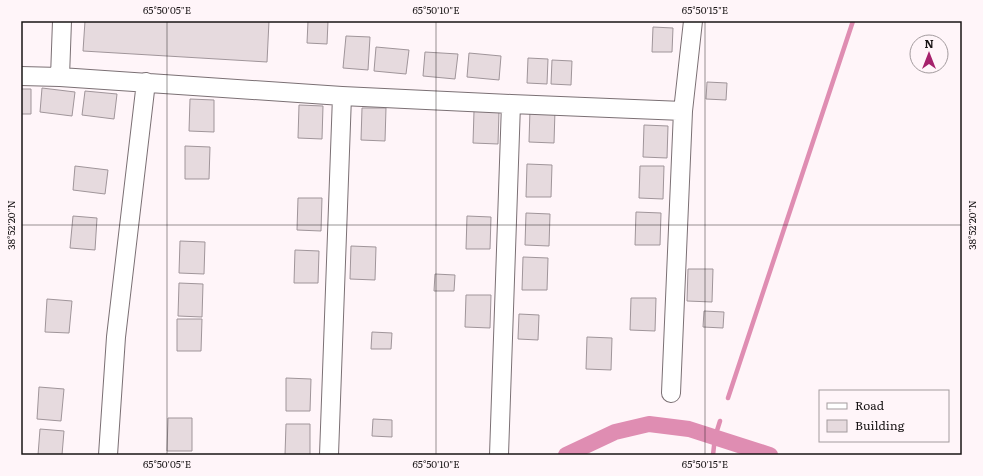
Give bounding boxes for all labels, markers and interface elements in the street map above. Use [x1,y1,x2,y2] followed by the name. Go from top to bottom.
[143,2,191,17] text: 65°50'05"E
[412,2,460,17] text: 65°50'10"E
[682,2,728,17] text: 65°50'15"E
[909,34,949,74] north arrow
[924,35,934,51] text: N
[3,200,18,250] text: 38°52'20"N
[964,200,979,250] text: 38°52'20"N
[819,390,949,442] legend
[855,396,885,414] text: Road
[855,416,905,434] text: Building
[143,456,191,471] text: 65°50'05"E
[412,456,460,471] text: 65°50'10"E
[682,456,728,471] text: 65°50'15"E

